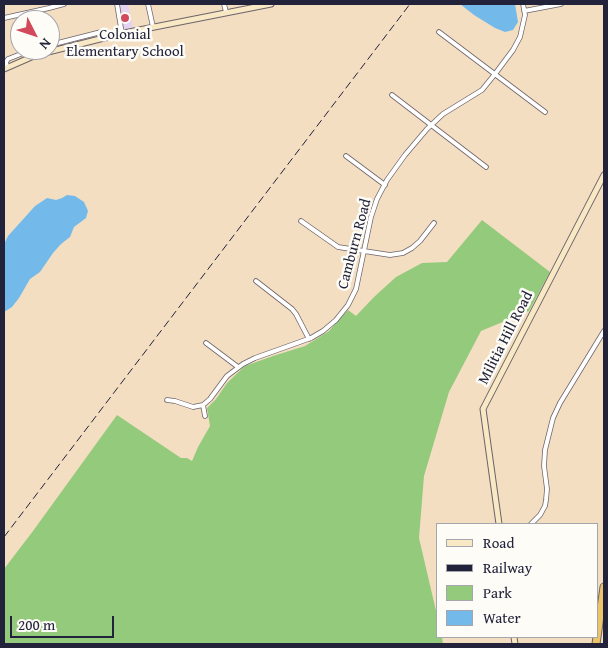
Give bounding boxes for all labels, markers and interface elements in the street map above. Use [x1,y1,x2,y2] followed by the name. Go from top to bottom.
[10,10,60,60] north arrow
[119,12,131,24] marker: Colonial Elementary School
[66,26,184,61] place label: Colonial Elementary School
[35,34,56,54] text: N
[334,197,376,291] street label: Camburn Road
[475,288,537,388] street label: Militia Hill Road
[436,523,598,638] legend
[483,532,514,553] text: Road
[483,557,532,578] text: Railway
[483,582,512,603] text: Park
[12,606,116,638] scale bar
[483,607,521,628] text: Water
[18,614,55,635] text: 200 m

